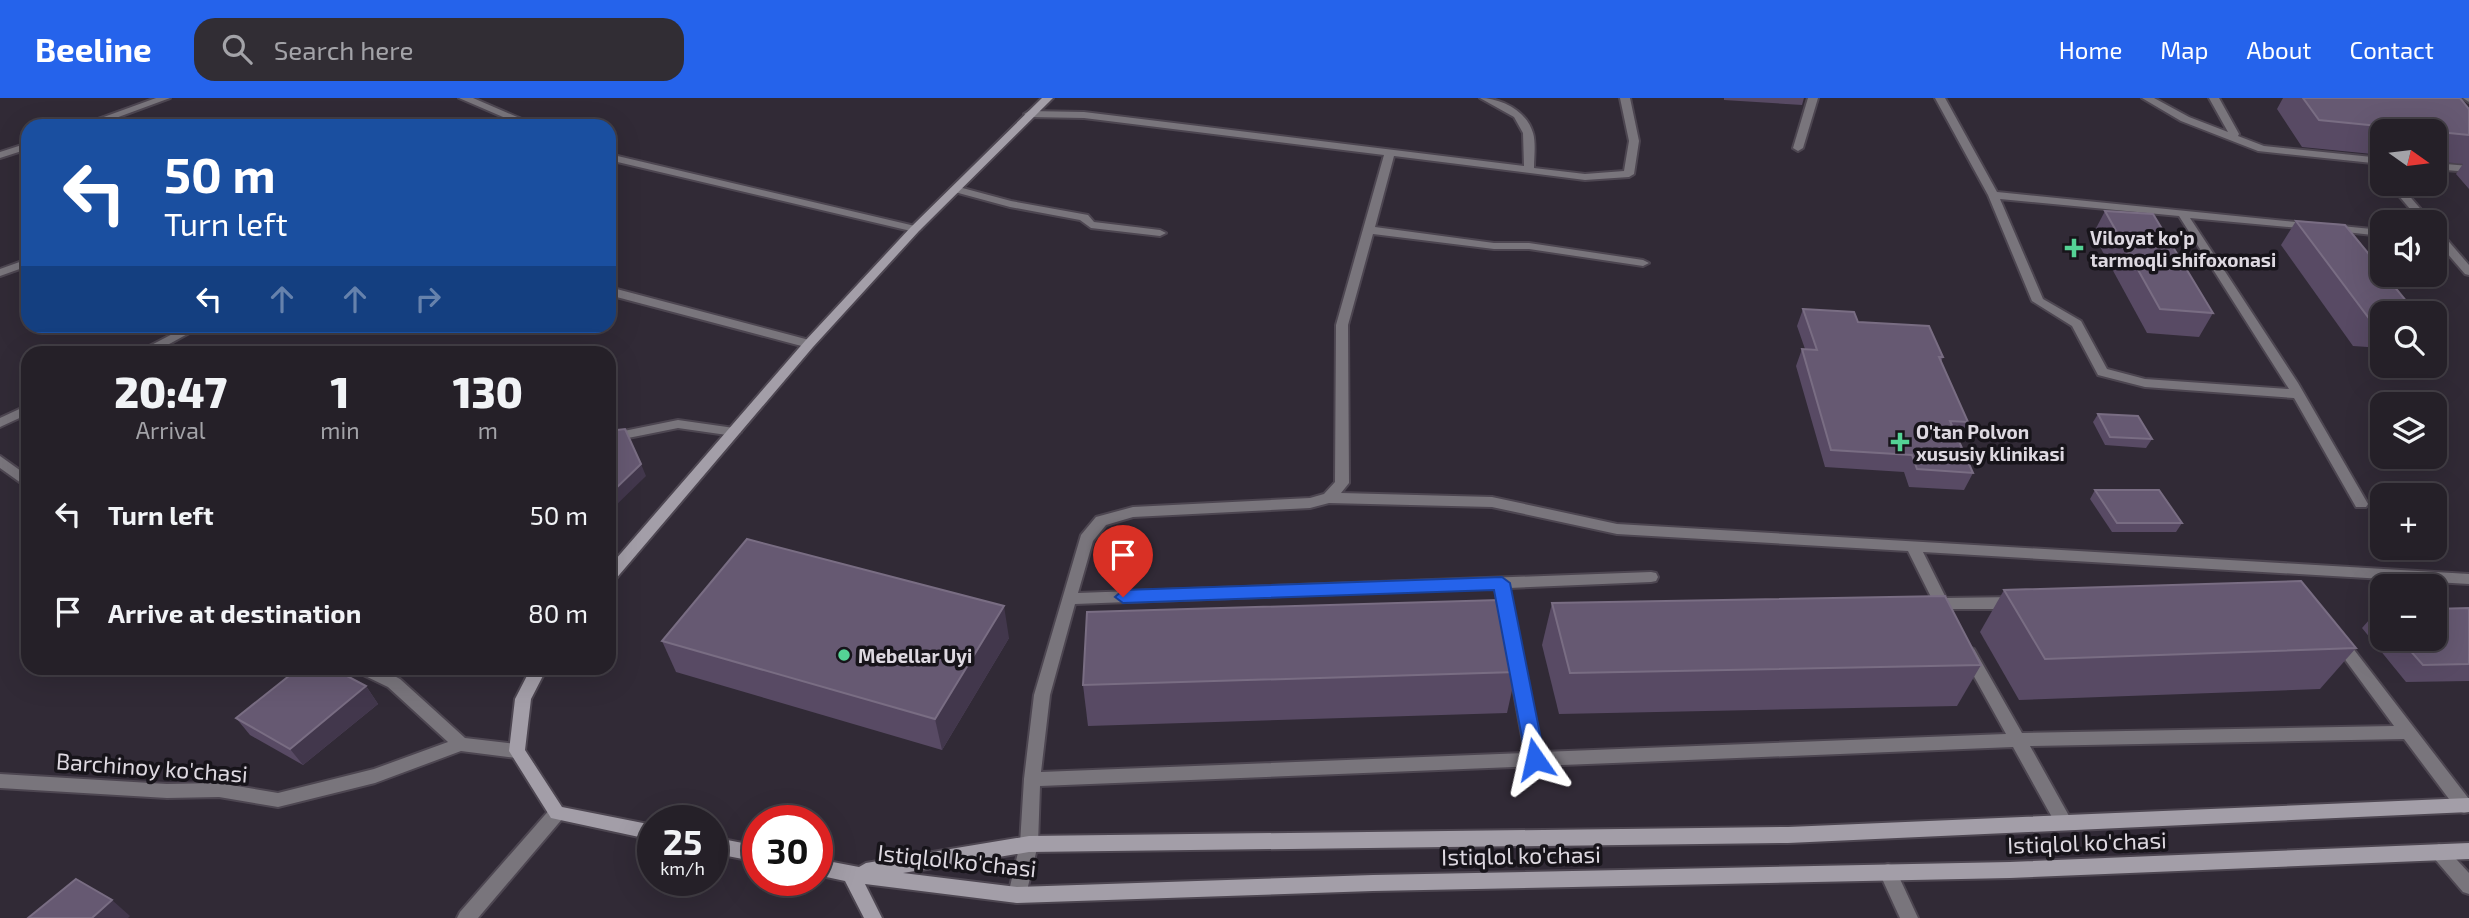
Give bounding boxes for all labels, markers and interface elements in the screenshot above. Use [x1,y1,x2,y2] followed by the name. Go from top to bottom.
[194,18,684,81] search box
[35,29,152,69] text: Beeline
[218,30,256,68] icon: search
[274,34,413,65] text: Search here
[2059,35,2122,64] text: Home
[2160,35,2208,64] text: Map
[2246,35,2312,64] text: About
[2350,35,2434,64] text: Contact
[2370,119,2446,196] north arrow
[2370,119,2447,651] map controls
[164,144,276,203] text: 50 m
[49,147,140,238] icon: left
[164,204,288,242] text: Turn left
[2370,210,2447,287] button: sound
[2090,226,2276,271] place label: Viloyat ko'p tarmoqli shifoxonasi
[2064,238,2084,258] marker: Viloyat ko'p tarmoqli shifoxonasi
[190,280,228,318] icon: left
[263,280,301,318] icon: ahead
[336,280,374,318] icon: ahead
[409,280,447,318] icon: right
[2370,301,2447,378] button: search
[114,366,227,416] text: 20:47
[330,366,349,416] text: 1
[453,366,523,416] text: 130
[2370,392,2447,469] button: layers
[136,416,206,444] text: Arrival
[320,416,360,444] text: min
[478,416,498,444] text: m
[1916,420,2065,466] place label: O'tan Polvon xususiy klinikasi
[1890,432,1910,452] marker: O'tan Polvon xususiy klinikasi
[2370,483,2447,560] button: +
[49,495,87,533] icon: left
[108,499,214,530] text: Turn left
[530,499,588,530] text: 50 m
[1093,525,1153,597] pin
[1104,536,1142,574] icon: arrive
[2370,574,2447,651] button: −
[49,593,87,631] icon: arrive
[108,597,361,628] text: Arrive at destination
[528,597,588,628] text: 80 m
[858,644,972,668] place label: Mebellar Uyi
[836,647,852,663] marker: Mebellar Uyi
[1498,722,1572,796] position arrow
[55,746,249,788] street label: Barchinoy ko'chasi
[742,805,833,896] speed limit sign: 30
[663,820,702,862] text: 25
[2007,825,2167,859] street label: Istiqlol ko'chasi
[876,838,1038,882] street label: Istiqlol ko'chasi
[1441,840,1601,870] street label: Istiqlol ko'chasi
[660,857,705,879] text: km/h

